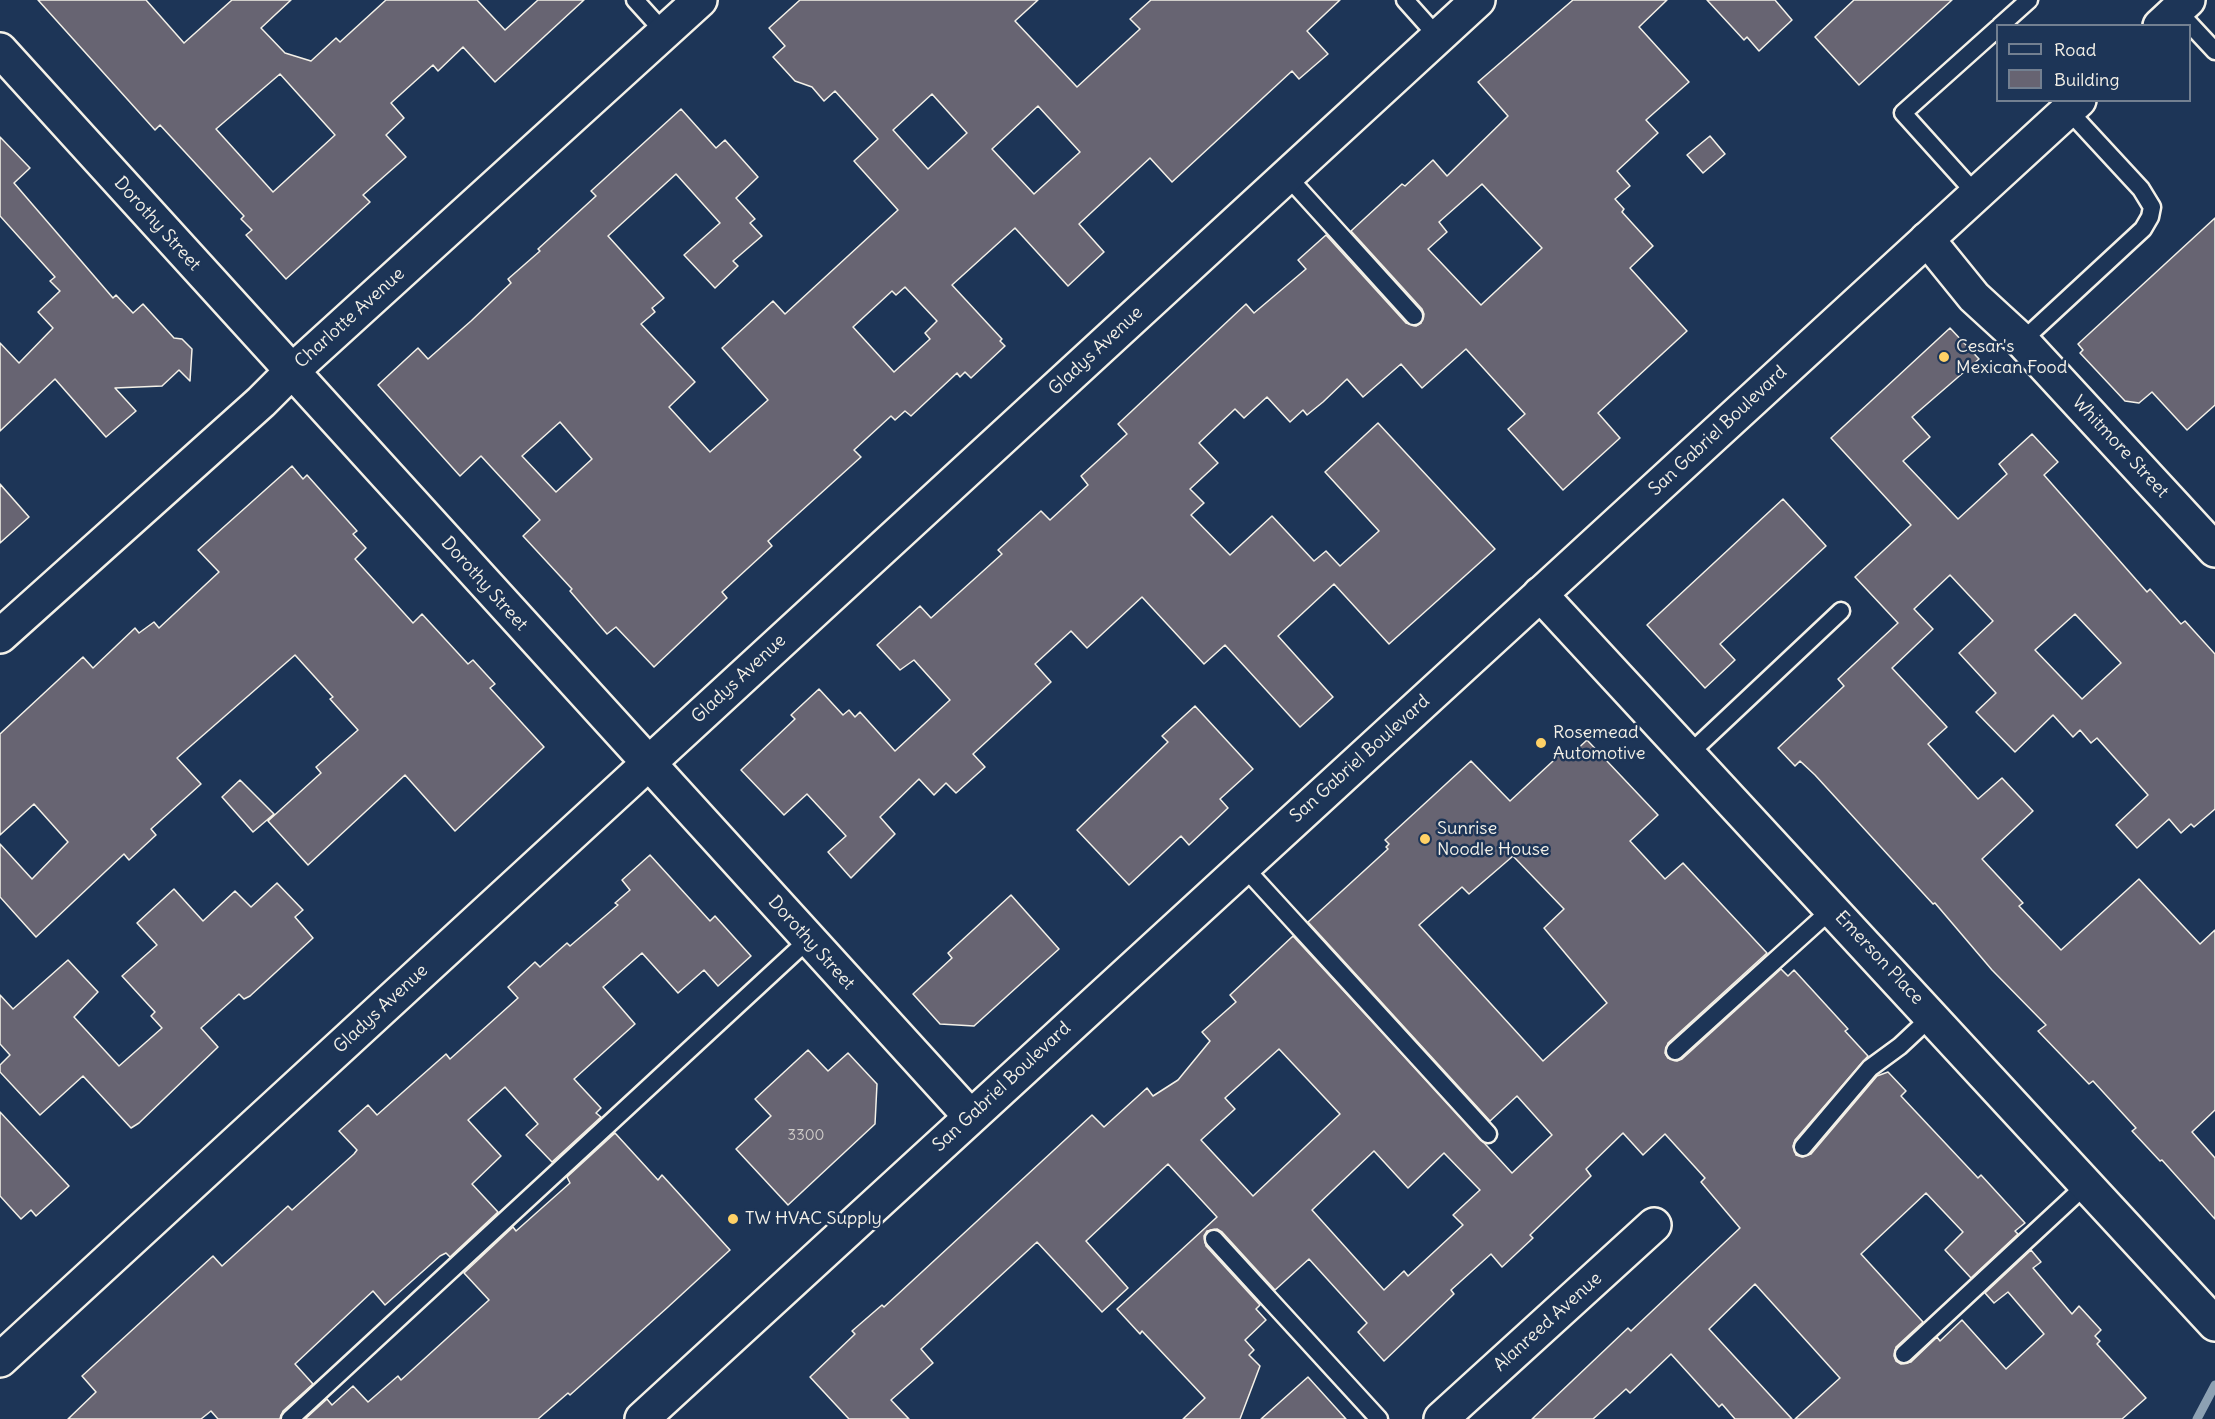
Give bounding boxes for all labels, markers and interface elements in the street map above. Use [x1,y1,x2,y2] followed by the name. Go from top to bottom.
[1996,24,2191,102] legend
[2054,38,2096,61] text: Road
[2054,68,2119,91] text: Building
[109,173,205,275] street label: Dorothy Street
[291,263,409,373] street label: Charlotte Avenue
[1044,302,1148,400] street label: Gladys Avenue
[1956,336,2067,378] place label: Cesar's Mexican Food
[1937,350,1951,364] marker: Cesar's Mexican Food
[1645,362,1791,500] street label: San Gabriel Boulevard
[2067,392,2173,502] street label: Whitmore Street
[436,533,532,635] street label: Dorothy Street
[687,630,791,728] street label: Gladys Avenue
[1286,691,1434,827] street label: San Gabriel Boulevard
[1553,722,1646,764] place label: Rosemead Automotive
[1534,736,1548,750] marker: Rosemead Automotive
[1437,818,1550,860] place label: Sunrise Noodle House
[1418,832,1432,846] marker: Sunrise Noodle House
[763,892,859,994] street label: Dorothy Street
[1830,907,1928,1009] street label: Emerson Place
[329,960,433,1058] street label: Gladys Avenue
[929,1018,1075,1156] street label: San Gabriel Boulevard
[788,1127,824,1145] house number: 3300
[745,1208,882,1230] place label: TW HVAC Supply
[726,1212,740,1226] marker: TW HVAC Supply
[1490,1268,1606,1376] street label: Alanreed Avenue

